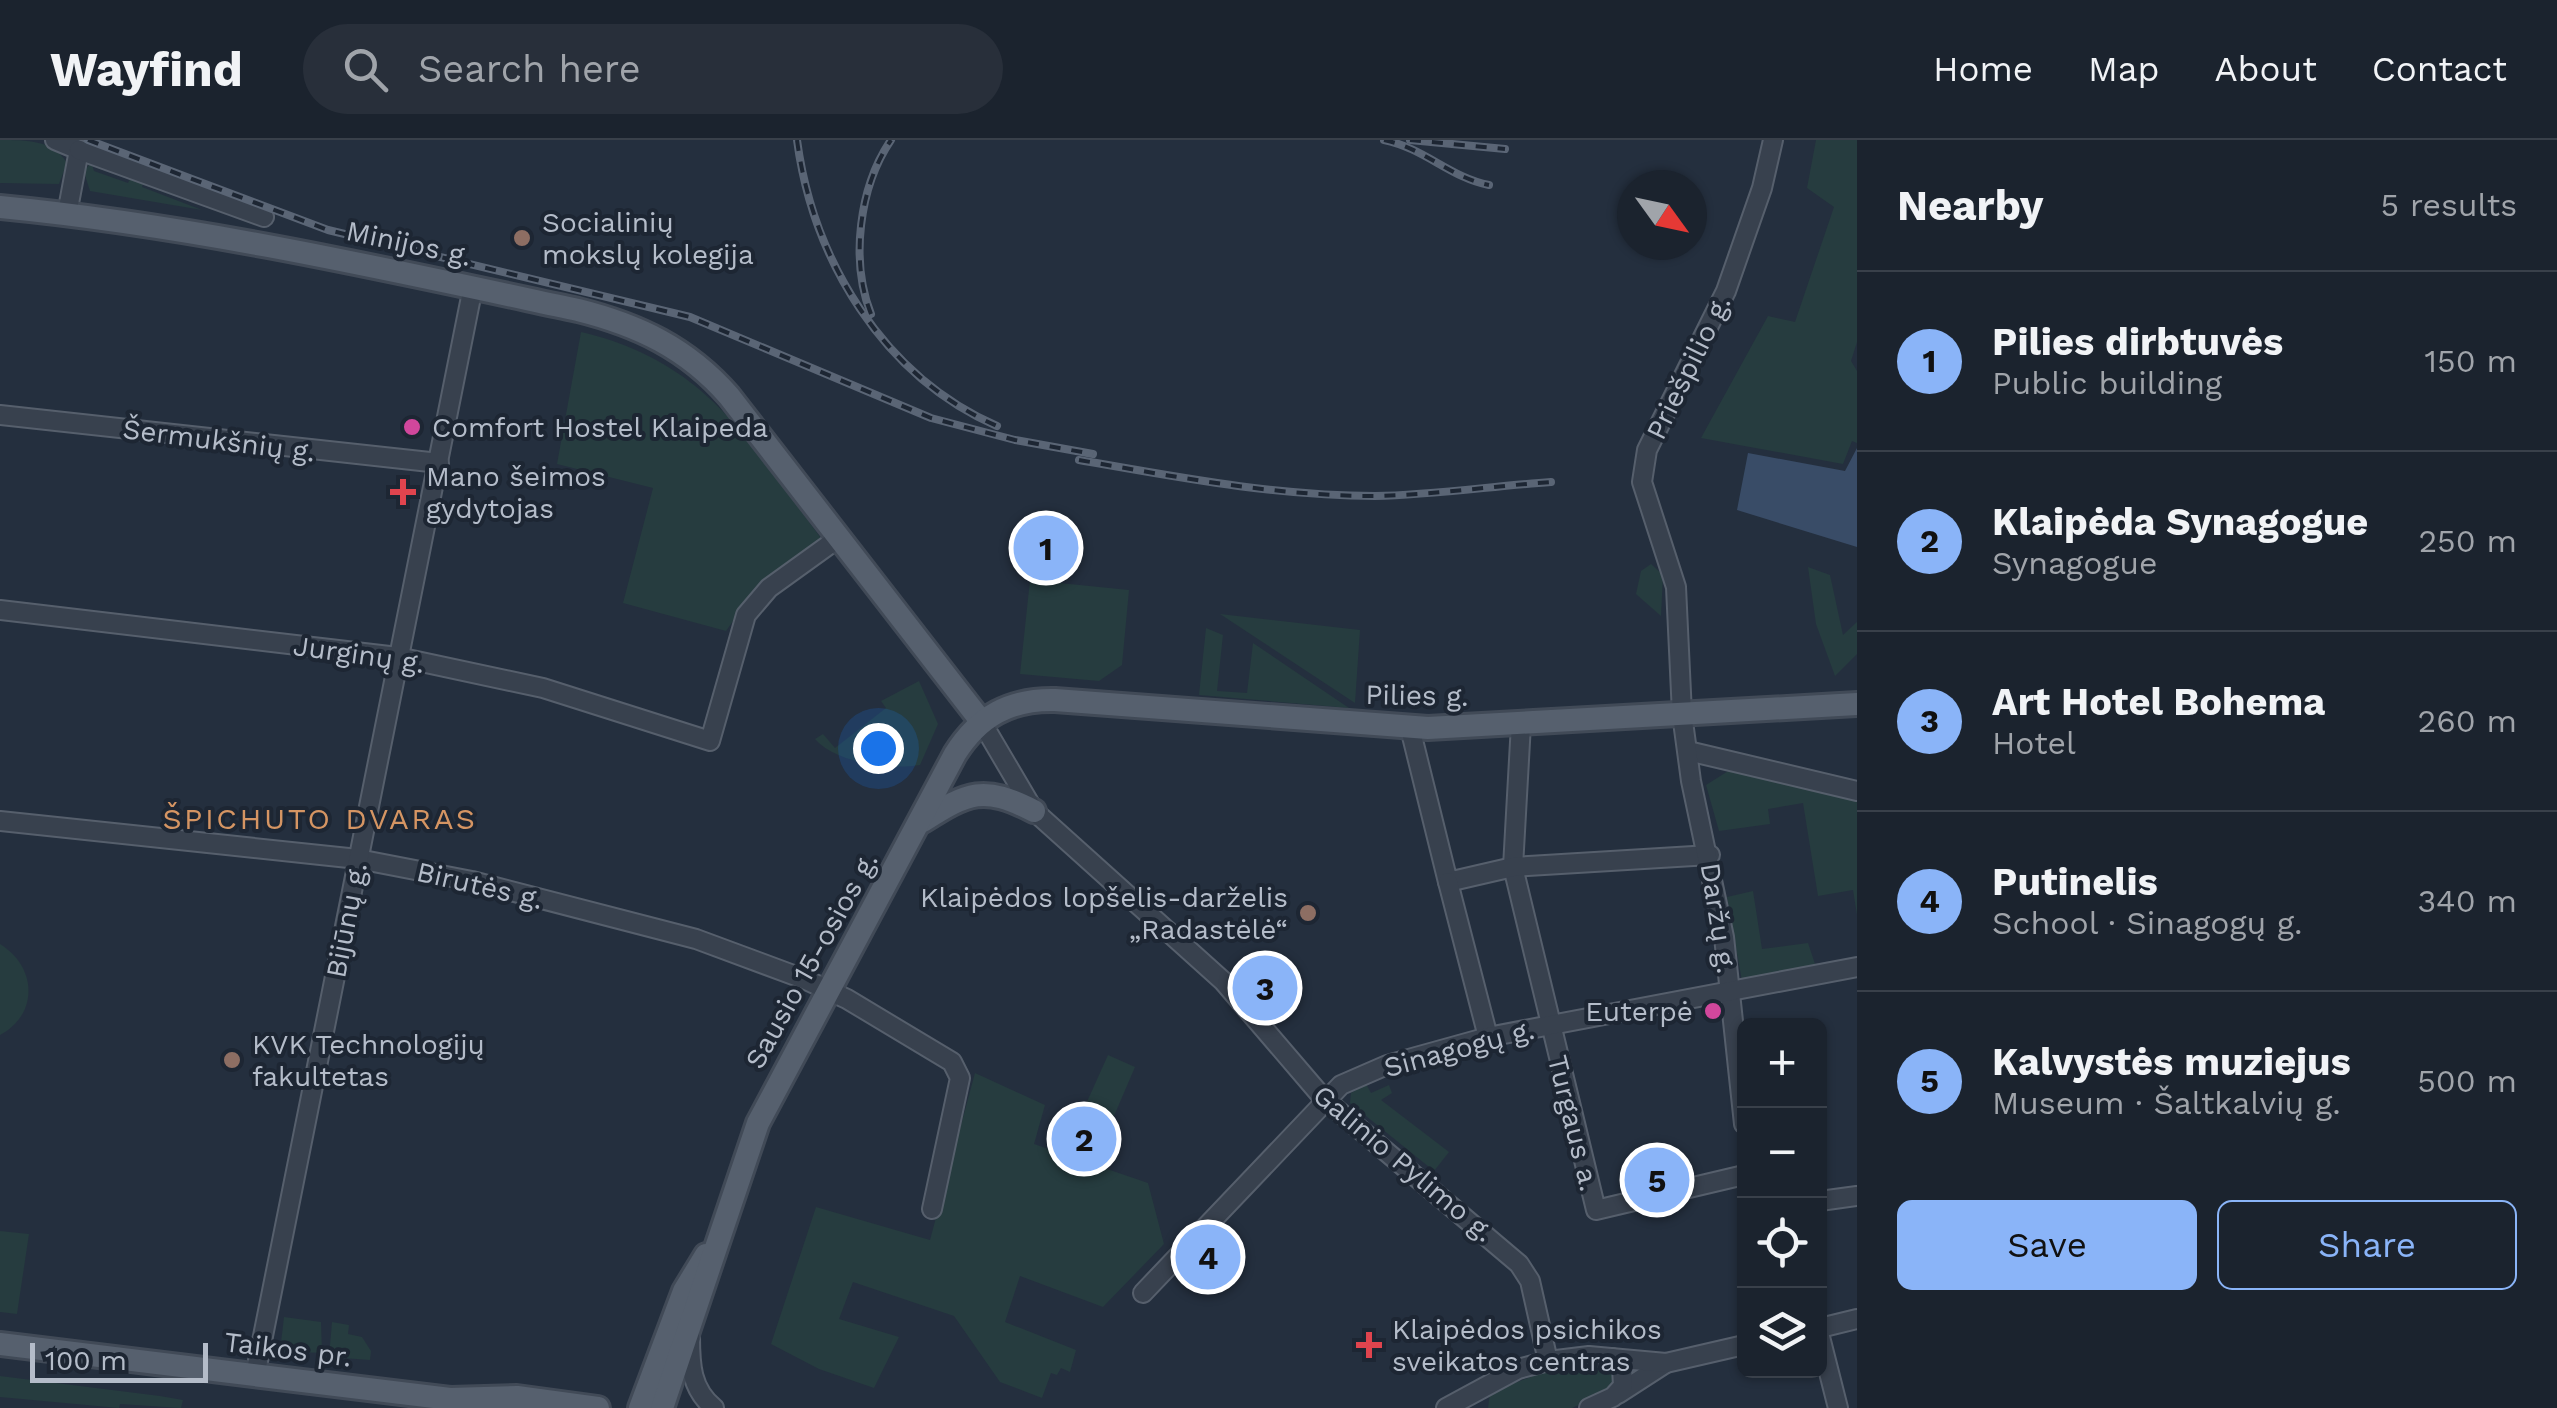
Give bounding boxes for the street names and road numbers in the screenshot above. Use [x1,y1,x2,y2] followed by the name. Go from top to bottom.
[343,214,474,273] street label: Minijos g.
[1639,290,1738,445] street label: Priešpilio g.
[121,412,317,469] street label: Šermukšnių g.
[291,629,427,680] street label: Jurginų g.
[1365,678,1469,713] street label: Pilies g.
[738,846,885,1074] street label: Sausio 15-osios g.
[413,855,546,916] street label: Birutės g.
[319,860,374,981] street label: Bijūnų g.
[1693,860,1744,976] street label: Daržų g.
[1380,1013,1538,1084] street label: Sinagogų g.
[1541,1052,1606,1194] street label: Turgaus a.
[1306,1078,1501,1249] street label: Galinio Pylimo g.
[222,1325,353,1374] street label: Taikos pr.

